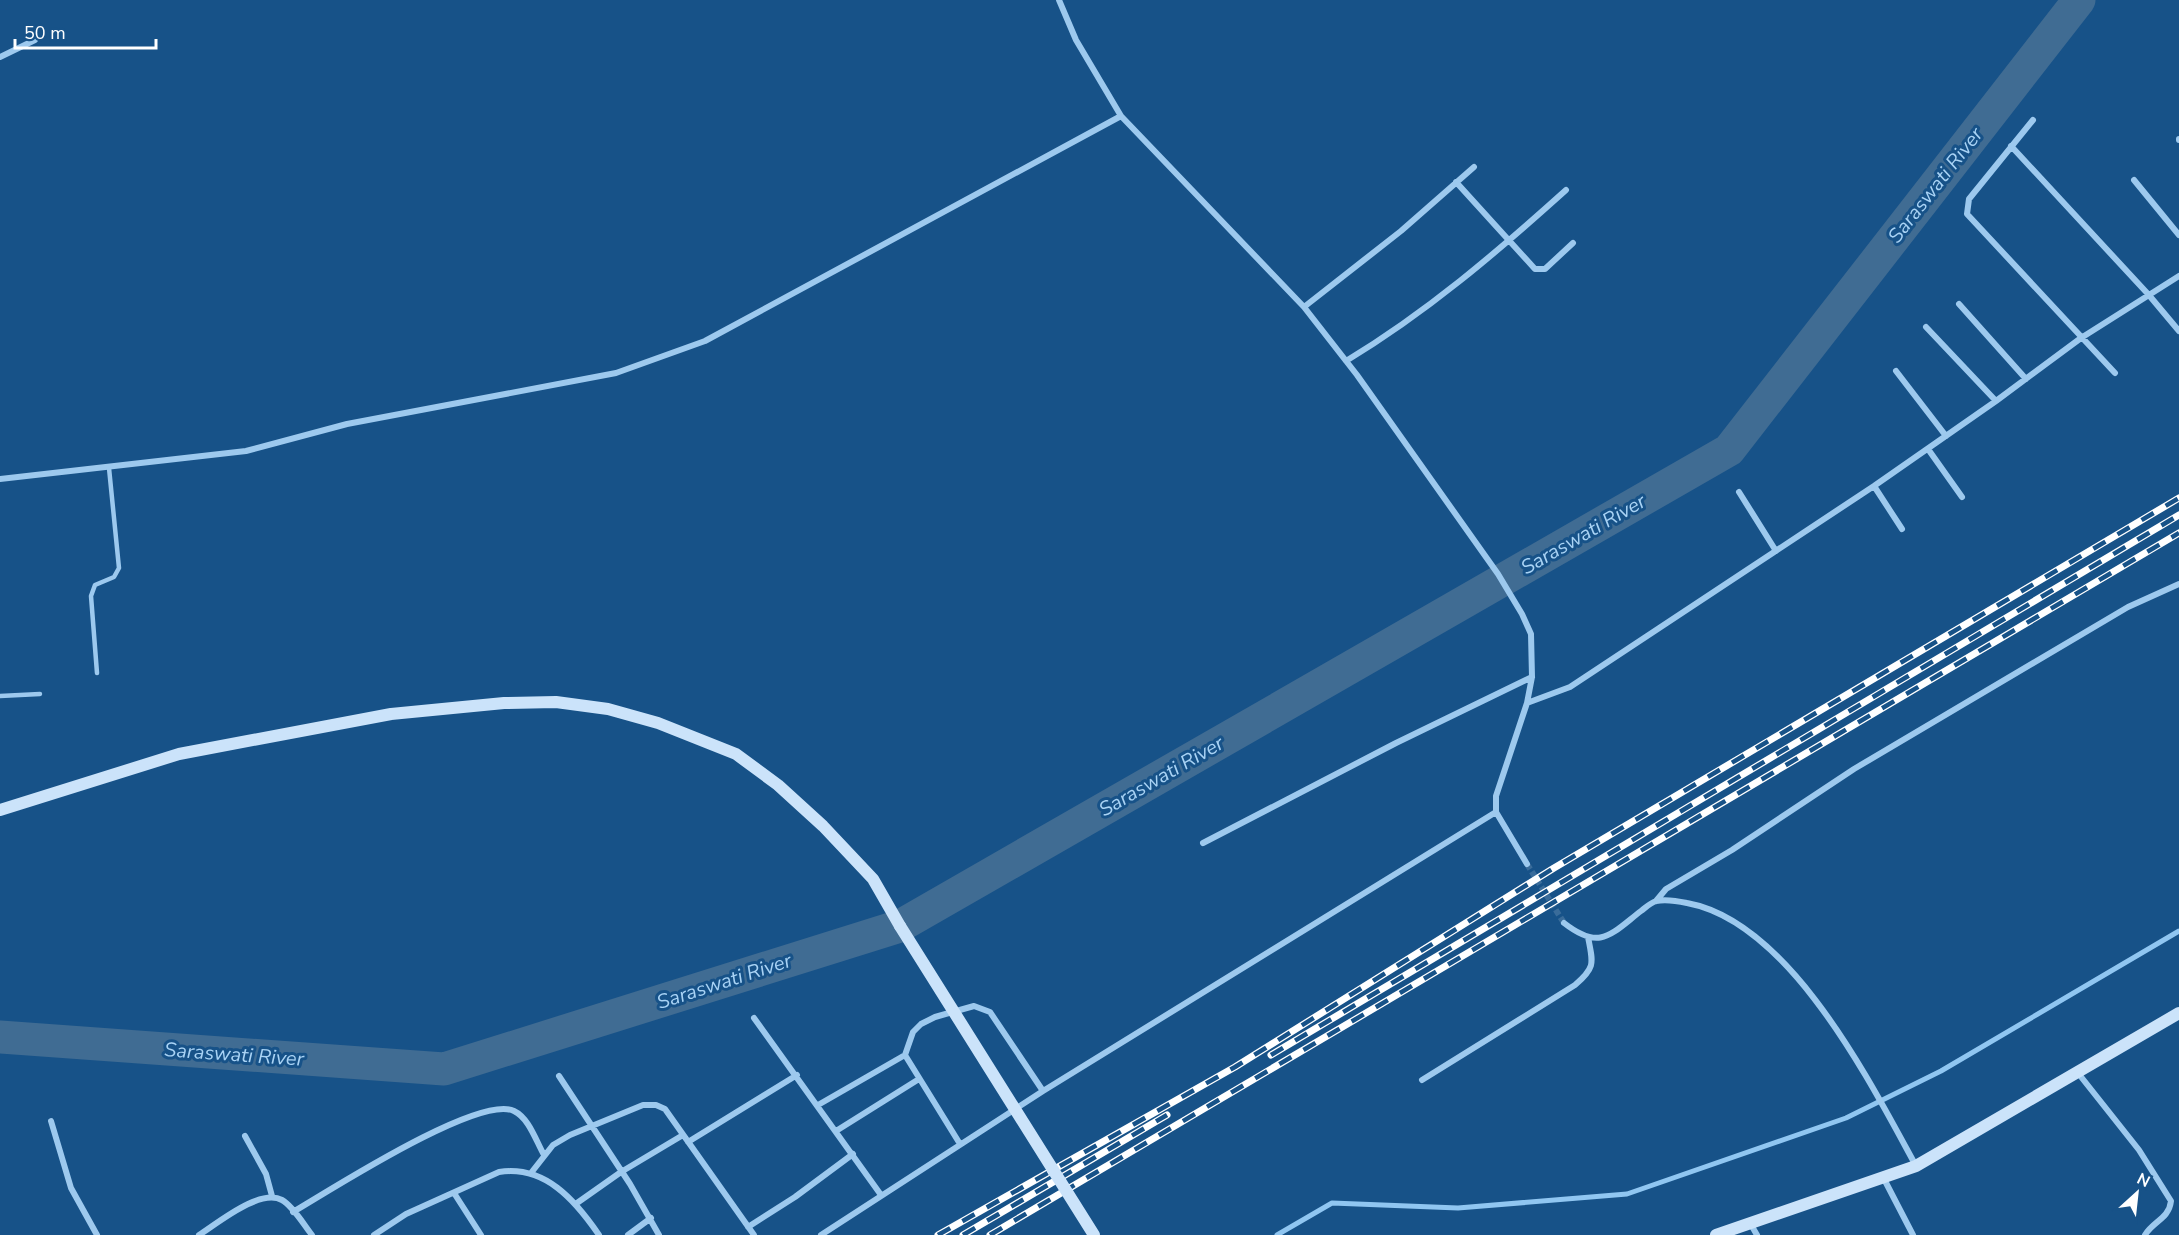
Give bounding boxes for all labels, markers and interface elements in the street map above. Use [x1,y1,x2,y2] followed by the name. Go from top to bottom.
[15,12,156,50] scale bar
[24,21,66,45] text: 50 m
[1882,121,1990,249] water label: Saraswati River
[1516,487,1651,581] water label: Saraswati River
[1094,729,1229,823] water label: Saraswati River
[653,947,796,1016] water label: Saraswati River
[163,1036,306,1073] water label: Saraswati River
[2107,1163,2167,1223] north arrow
[2133,1168,2154,1193] text: N

